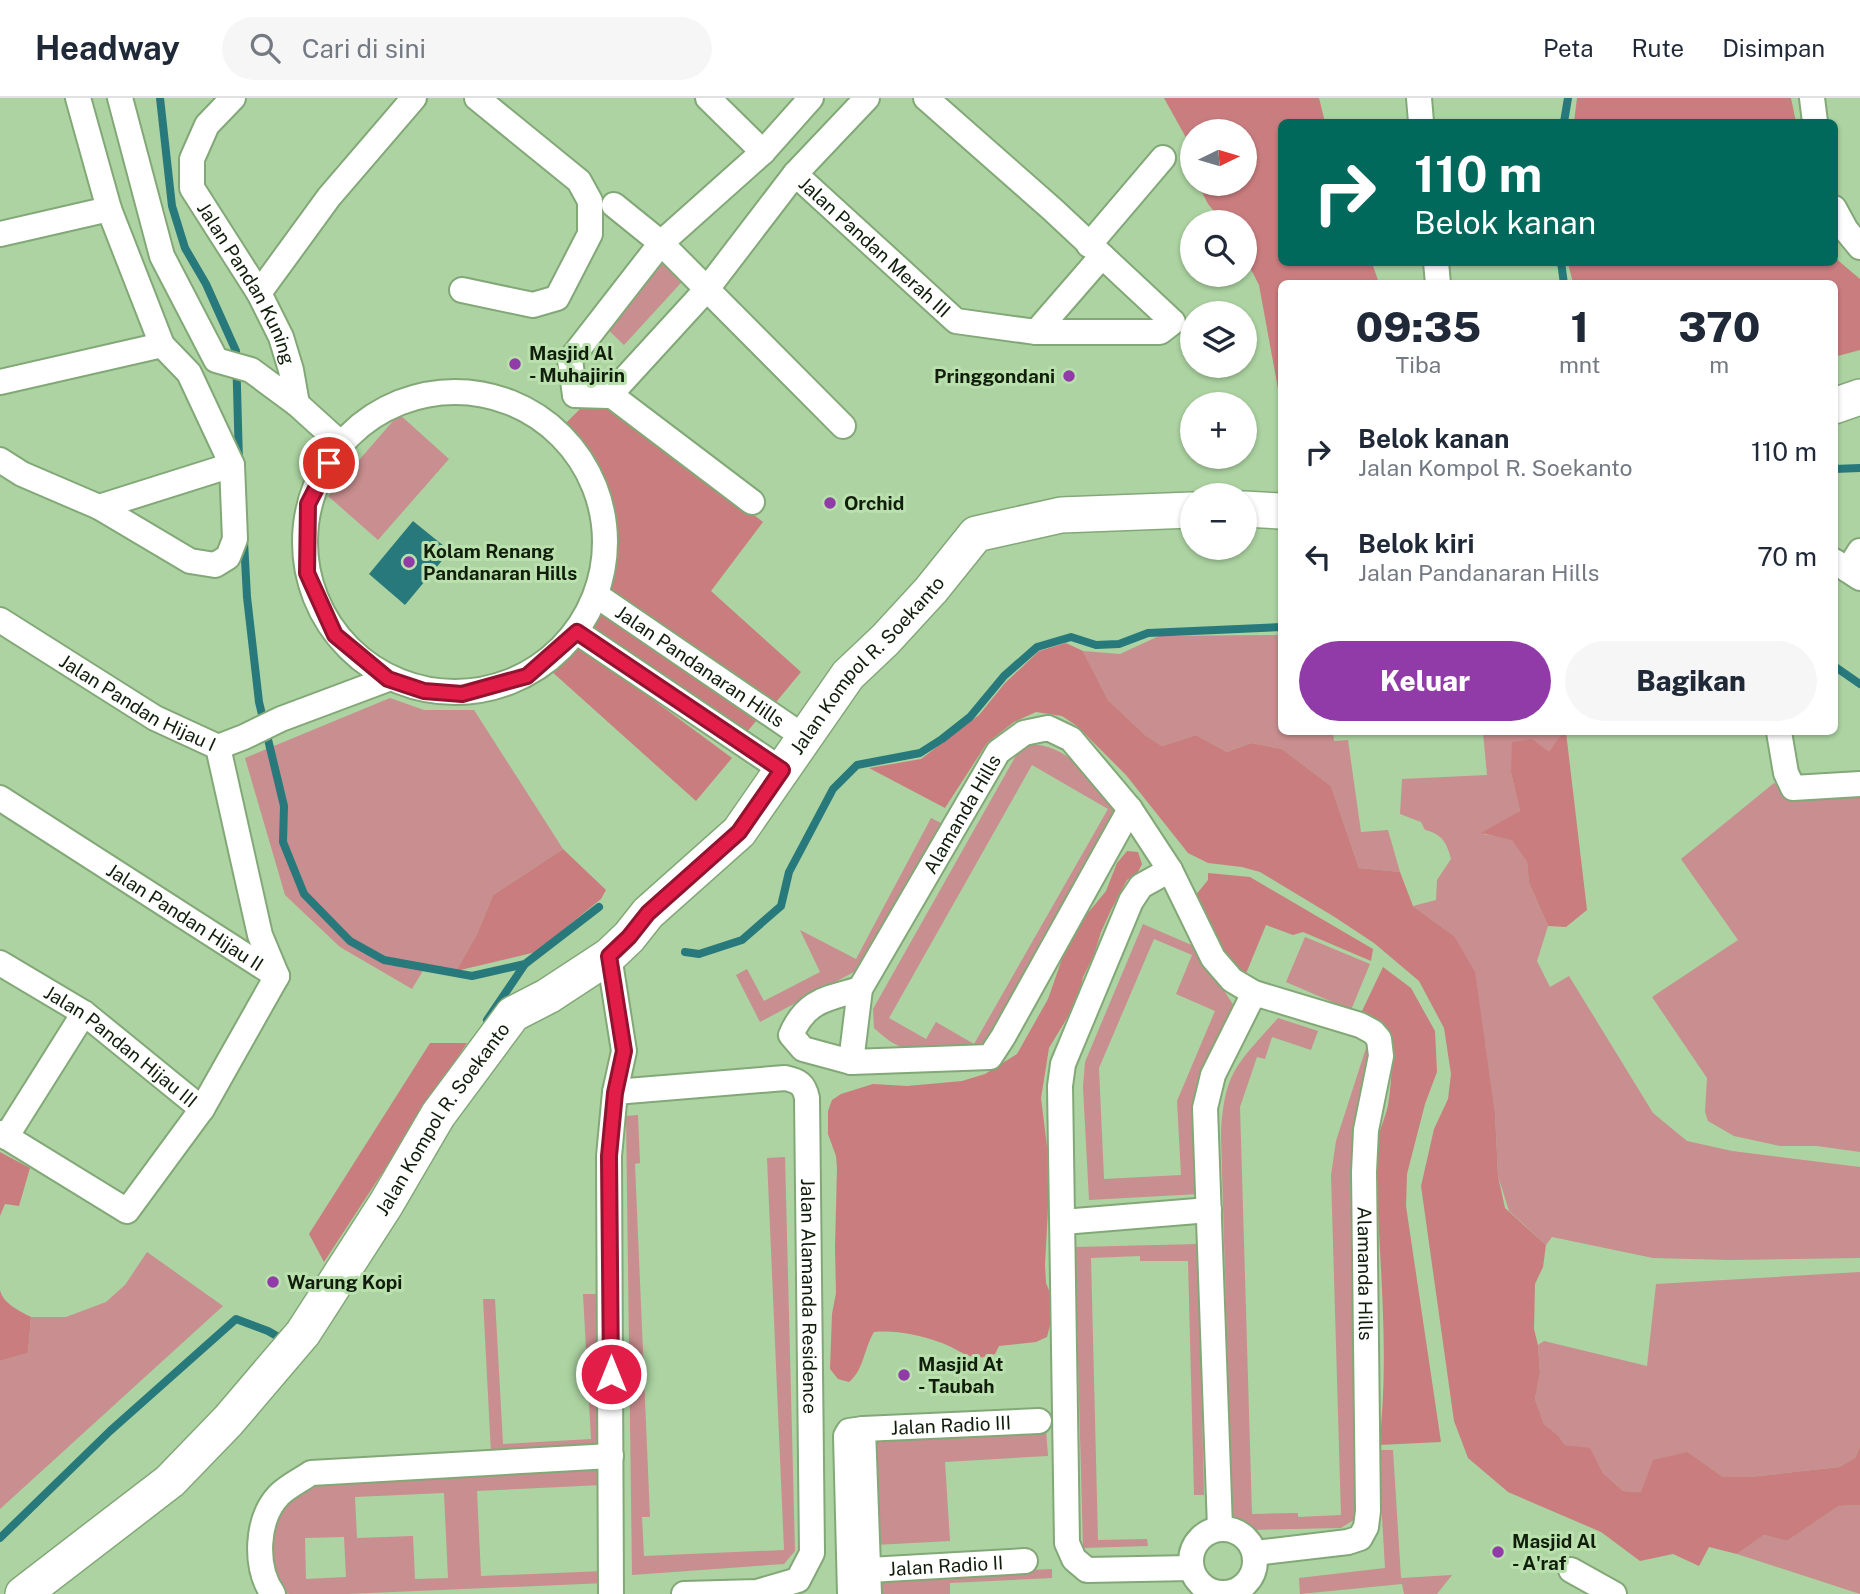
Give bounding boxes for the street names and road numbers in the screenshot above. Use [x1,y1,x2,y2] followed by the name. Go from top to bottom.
[794,172,955,321] street label: Jalan Pandan Merah III
[193,198,300,367] street label: Jalan Pandan Kuning
[786,572,949,758] street label: Jalan Kompol R. Soekanto
[611,601,789,731] street label: Jalan Pandanaran Hills
[56,650,219,756] street label: Jalan Pandan Hijau I
[919,751,1005,878] street label: Alamanda Hills
[103,859,267,975] street label: Jalan Pandan Hijau II
[40,981,202,1112] street label: Jalan Pandan Hijau III
[371,1018,514,1220] street label: Jalan Kompol R. Soekanto
[797,1178,821,1414] street label: Jalan Alamanda Residence
[1353,1206,1377,1341] street label: Alamanda Hills
[890,1411,1012,1439] street label: Jalan Radio III
[888,1551,1004,1580] street label: Jalan Radio II

